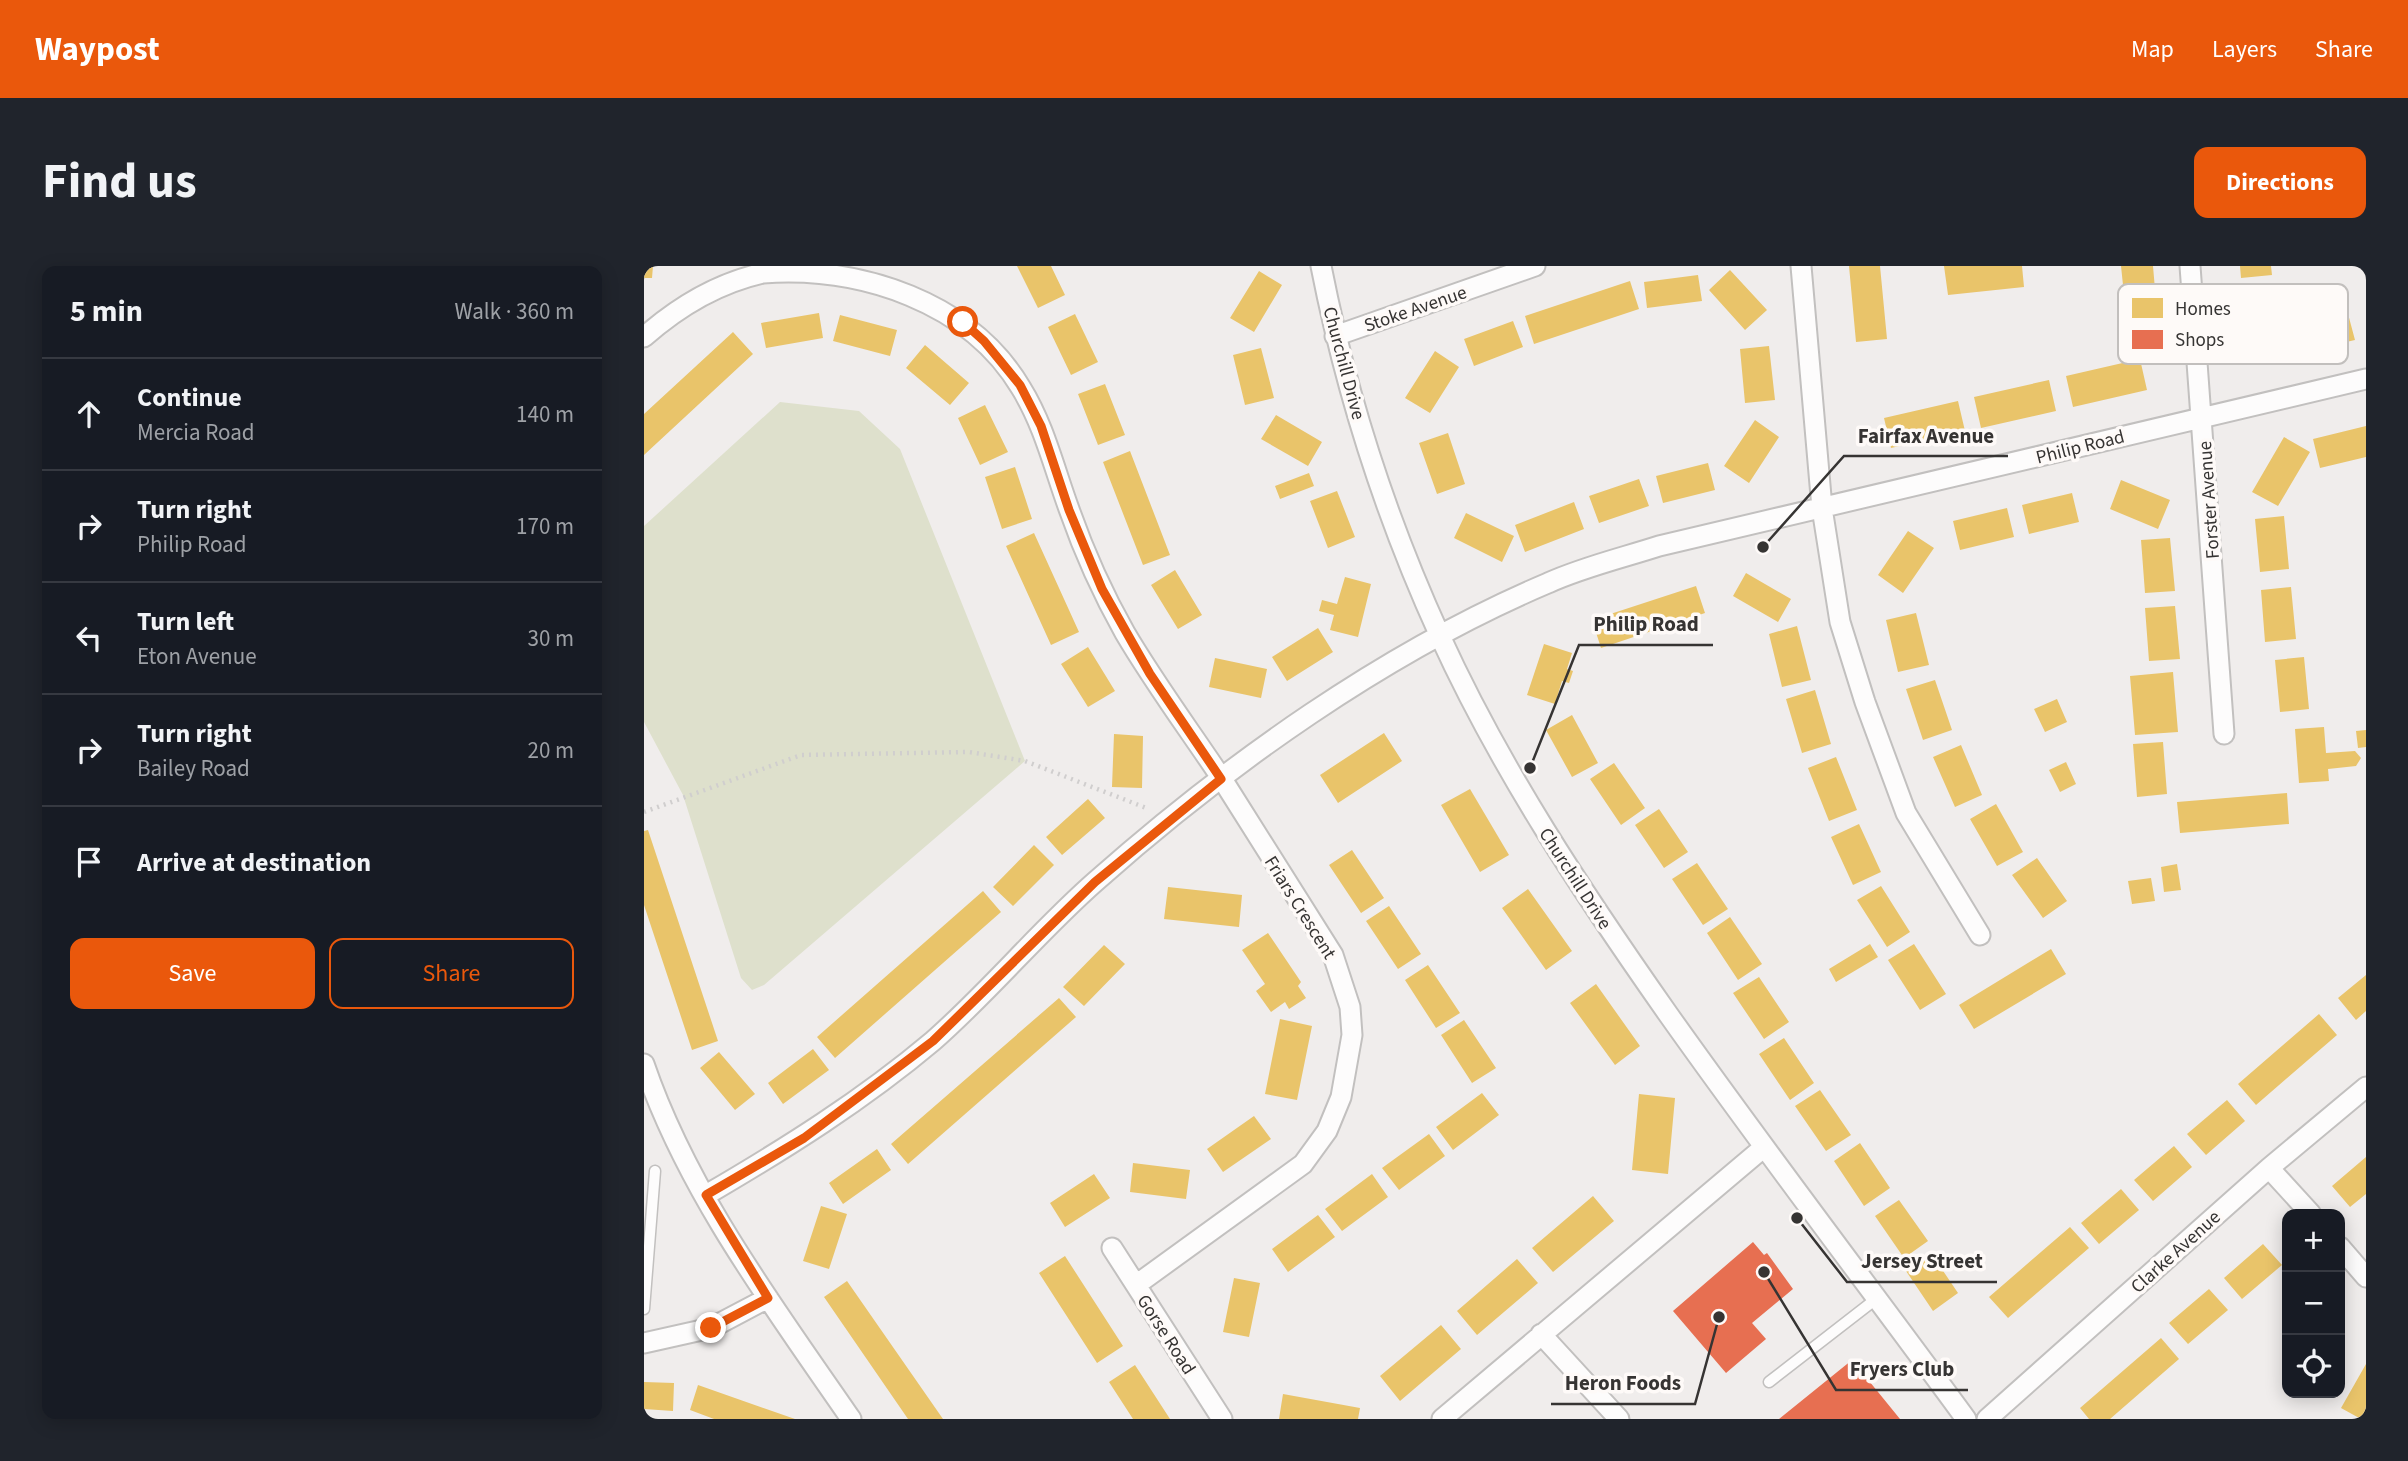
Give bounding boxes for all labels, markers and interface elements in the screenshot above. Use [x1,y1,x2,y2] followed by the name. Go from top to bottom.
[35,26,160,73] text: Waypost
[2131,32,2174,67] text: Map
[2212,32,2277,67] text: Layers
[2315,32,2373,67] text: Share
[42,147,197,217] text: Find us
[2194,147,2366,218] button: Directions
[1361,279,1470,340] street label: Stoke Avenue
[2118,284,2348,364] legend
[70,290,143,333] text: 5 min
[455,295,574,328] text: Walk · 360 m
[2175,296,2231,323] text: Homes
[1315,304,1372,423] street label: Churchill Drive
[947,306,978,337] route start
[2175,327,2224,354] text: Shops
[137,379,242,416] text: Continue
[70,395,108,433] icon: ahead
[516,398,574,431] text: 140 m
[1844,414,2008,456] callout: Fairfax Avenue
[137,416,255,449] text: Mercia Road
[1858,421,1994,451] text: Fairfax Avenue
[2033,423,2127,471] street label: Philip Road
[2192,440,2227,560] street label: Forster Avenue
[137,491,252,528] text: Turn right
[70,507,108,545] icon: right
[516,510,574,543] text: 170 m
[137,528,246,561] text: Philip Road
[137,603,234,640] text: Turn left
[1579,603,1713,645] callout: Philip Road
[1593,609,1699,639] text: Philip Road
[70,619,108,657] icon: left
[527,622,574,655] text: 30 m
[137,640,257,673] text: Eton Avenue
[137,715,252,752] text: Turn right
[70,731,108,769] icon: right
[527,734,574,767] text: 20 m
[137,752,250,785] text: Bailey Road
[1532,823,1618,935] street label: Churchill Drive
[70,843,108,881] icon: arrive
[137,844,371,881] text: Arrive at destination
[1257,851,1343,965] street label: Friars Crescent
[70,938,315,1009] button: Save
[329,938,574,1009] button: Share
[2125,1204,2227,1300] street label: Clarke Avenue
[2282,1209,2345,1398] map controls
[2282,1209,2345,1272] button: +
[1847,1240,1997,1282] callout: Jersey Street
[1861,1246,1983,1276] text: Jersey Street
[2282,1272,2345,1335] button: −
[1130,1290,1202,1380] street label: Gorse Road
[695,1312,726,1343] route end
[2282,1335,2345,1398] button: locate
[1836,1348,1968,1390] callout: Fryers Club
[1850,1354,1954,1384] text: Fryers Club
[1551,1362,1695,1404] callout: Heron Foods
[1565,1368,1681,1398] text: Heron Foods

